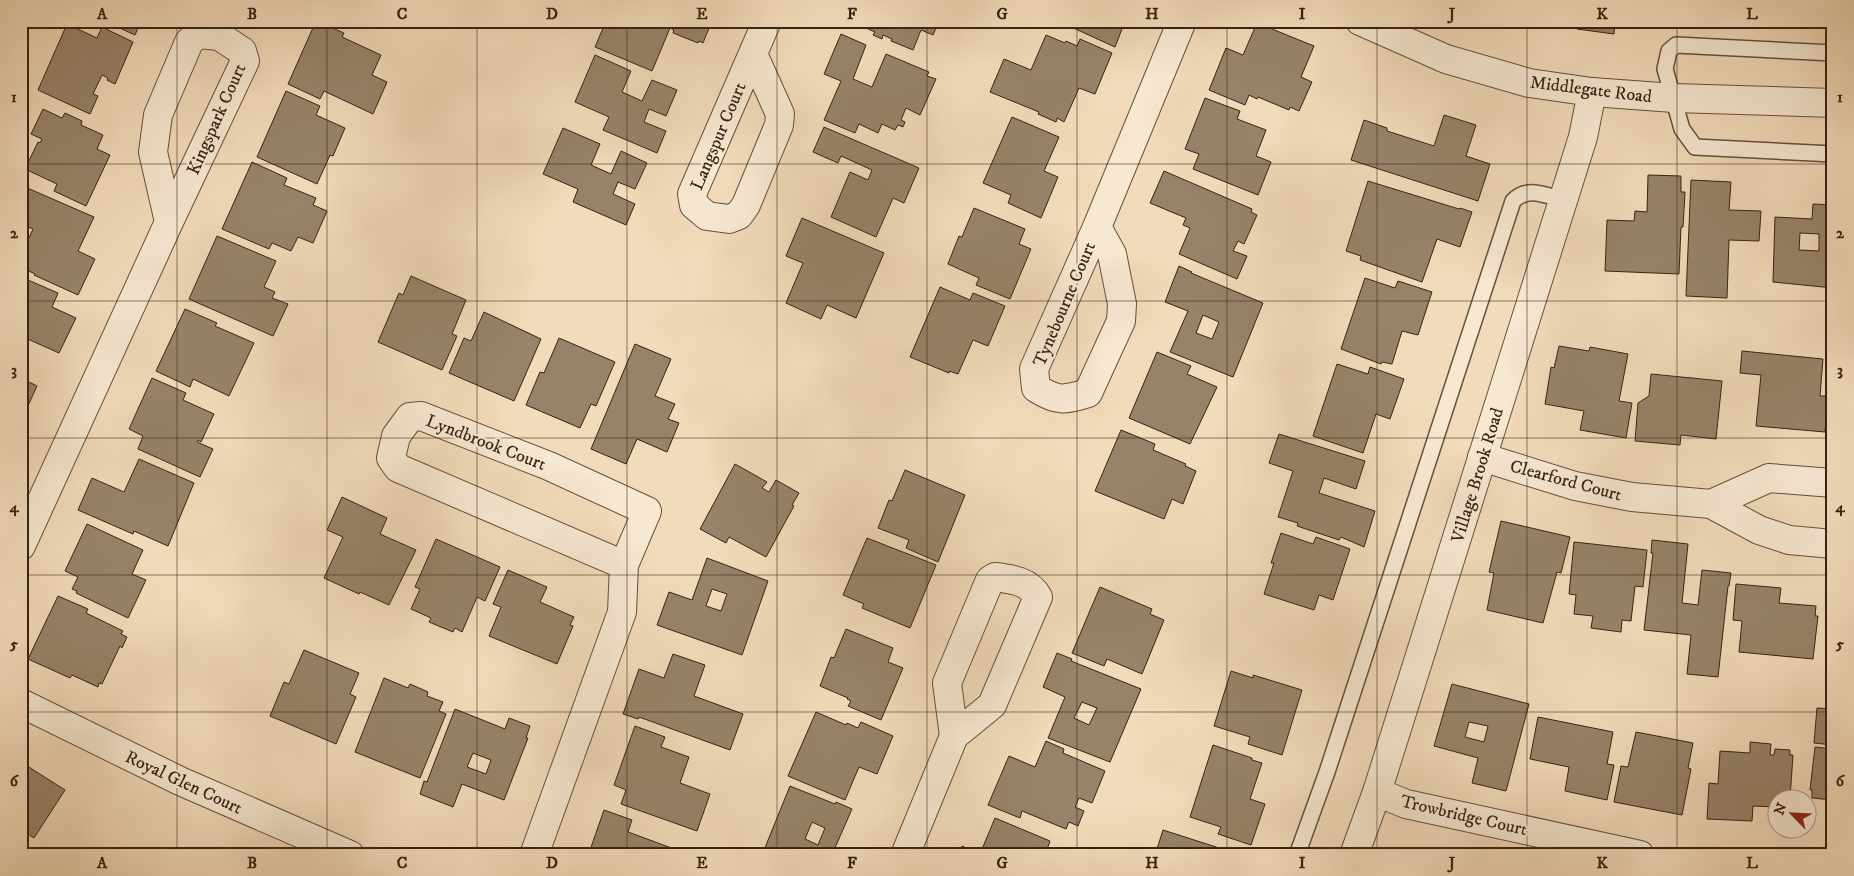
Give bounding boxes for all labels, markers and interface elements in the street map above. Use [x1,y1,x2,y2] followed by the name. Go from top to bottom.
[96,4,108,24] text: A
[247,4,257,24] text: B
[397,4,407,24] text: C
[546,4,558,24] text: D
[696,4,708,24] text: E
[847,4,857,24] text: F
[996,4,1008,24] text: G
[1145,4,1159,24] text: H
[1299,4,1306,24] text: I
[1447,4,1456,24] text: J
[1596,4,1608,24] text: K
[1746,4,1758,24] text: L
[183,60,251,178] street label: Kingspark Court
[1529,72,1653,108] street label: Middlegate Road
[686,79,752,194] street label: Langspur Court
[11,87,17,107] text: 1
[1837,87,1843,107] text: 1
[10,223,19,243] text: 2
[1836,223,1845,243] text: 2
[1029,239,1101,370] street label: Tynebourne Court
[11,360,17,380] text: 3
[1837,360,1843,380] text: 3
[1447,405,1509,546] street label: Village Brook Road
[423,410,549,476] street label: Lyndbrook Court
[1507,455,1624,507] street label: Clearford Court
[8,497,19,517] text: 4
[1834,497,1845,517] text: 4
[9,634,18,654] text: 5
[1835,634,1844,654] text: 5
[122,746,246,820] street label: Royal Glen Court
[10,771,20,791] text: 6
[1836,771,1846,791] text: 6
[1766,788,1816,838] north arrow
[1398,791,1529,841] street label: Trowbridge Court
[1770,800,1792,818] text: N
[96,853,108,873] text: A
[247,853,257,873] text: B
[397,853,407,873] text: C
[546,853,558,873] text: D
[696,853,708,873] text: E
[847,853,857,873] text: F
[996,853,1008,873] text: G
[1145,853,1159,873] text: H
[1299,853,1306,873] text: I
[1447,853,1456,873] text: J
[1596,853,1608,873] text: K
[1746,853,1758,873] text: L

